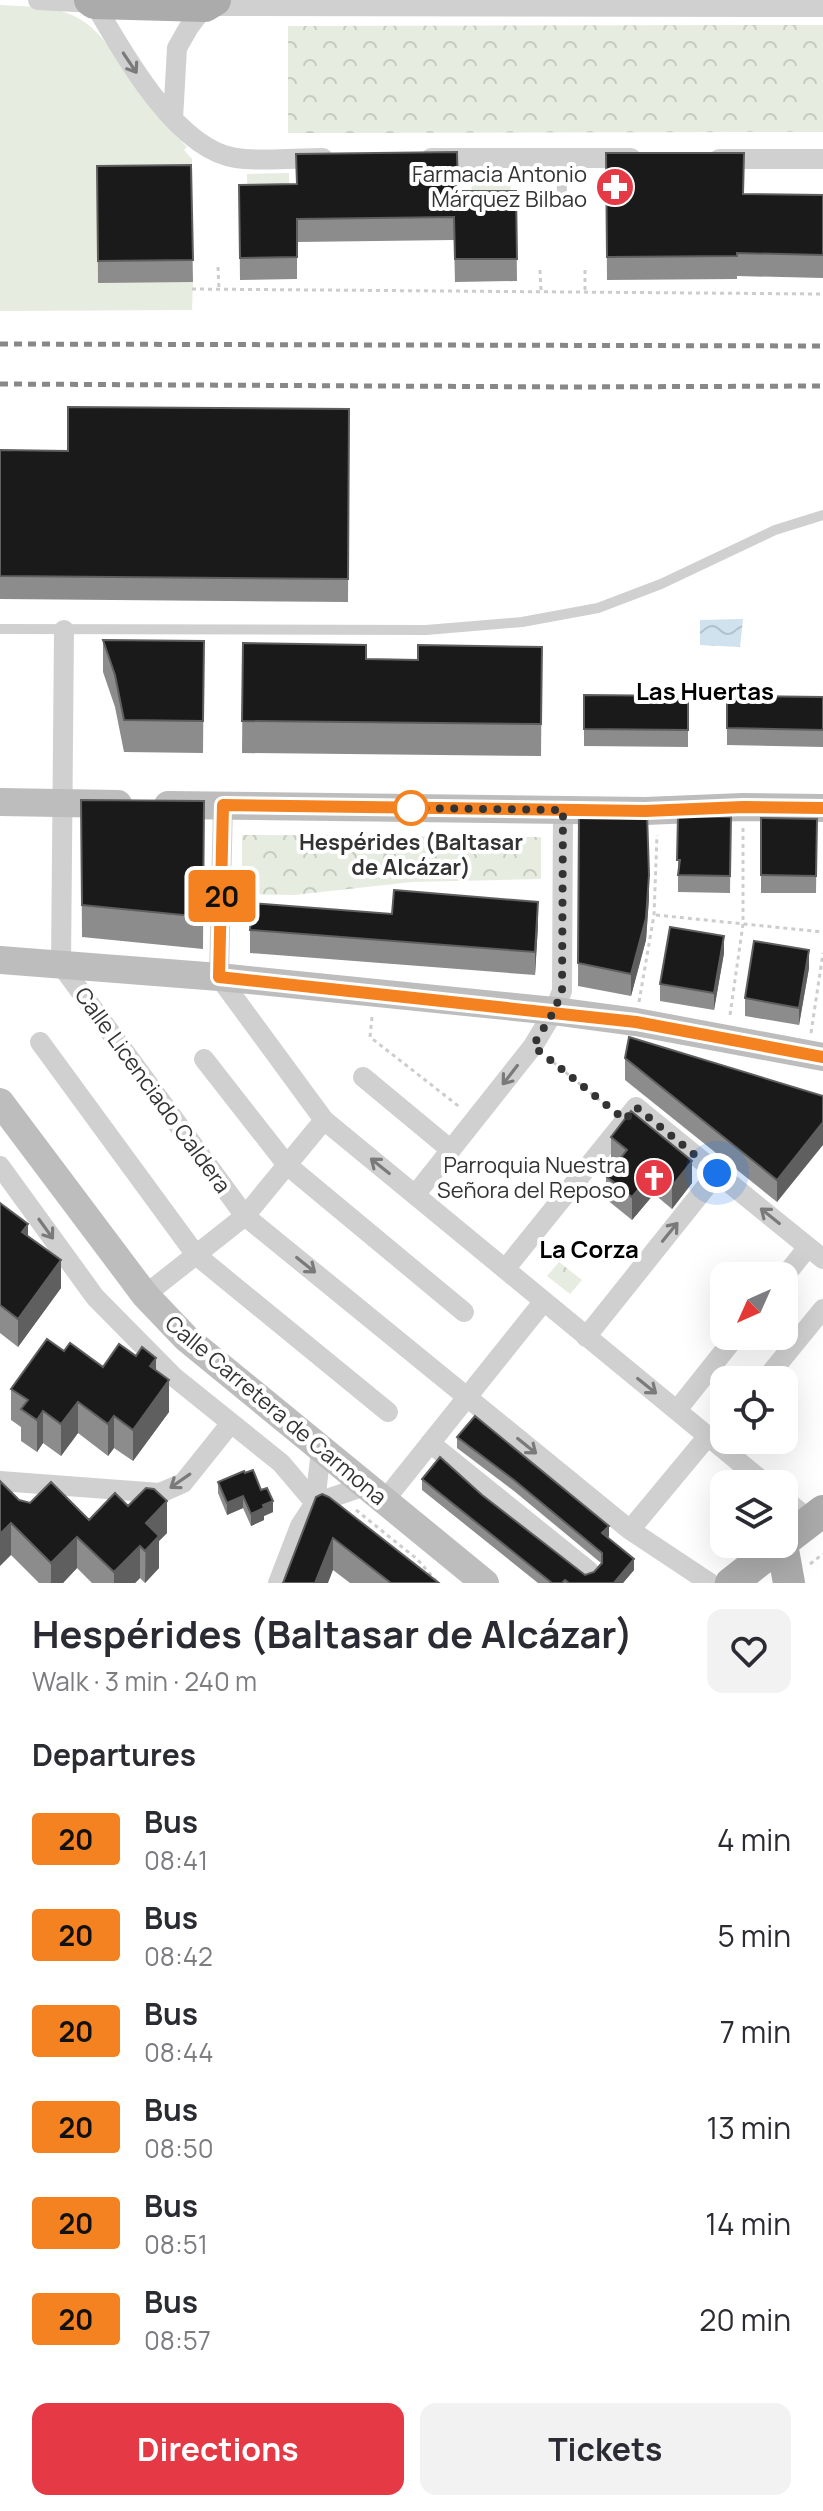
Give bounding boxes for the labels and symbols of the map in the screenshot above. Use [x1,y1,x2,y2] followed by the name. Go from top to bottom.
[123,51,139,74] one-way arrow
[412,159,587,214] place label: Farmacia Antonio Márquez Bilbao
[594,166,636,208] pharmacy icon: Farmacia Antonio Márquez Bilbao
[636,674,774,707] district label: Las Huertas
[394,791,428,825] marker: Hespérides (Baltasar de Alcázar)
[299,827,523,882] place label: Hespérides (Baltasar de Alcázar)
[186,870,258,922] line badge: 20
[68,981,238,1199] street label: Calle Licenciado Caldera
[501,1065,519,1085] one-way arrow
[437,1150,626,1205] place label: Parroquia Nuestra Señora del Reposo
[697,1153,737,1193] your location
[370,1157,391,1175] one-way arrow
[633,1157,675,1199] church icon: Parroquia Nuestra Señora del Reposo
[760,1207,781,1225] one-way arrow
[38,1217,54,1239] one-way arrow
[661,1222,678,1243] one-way arrow
[539,1232,639,1265] district label: La Corza
[295,1257,316,1274] one-way arrow
[710,1262,798,1350] north arrow
[159,1308,393,1512] street label: Calle Carretera de Carmona
[636,1377,657,1394] one-way arrow
[516,1437,537,1455] one-way arrow
[170,1472,191,1489] one-way arrow

